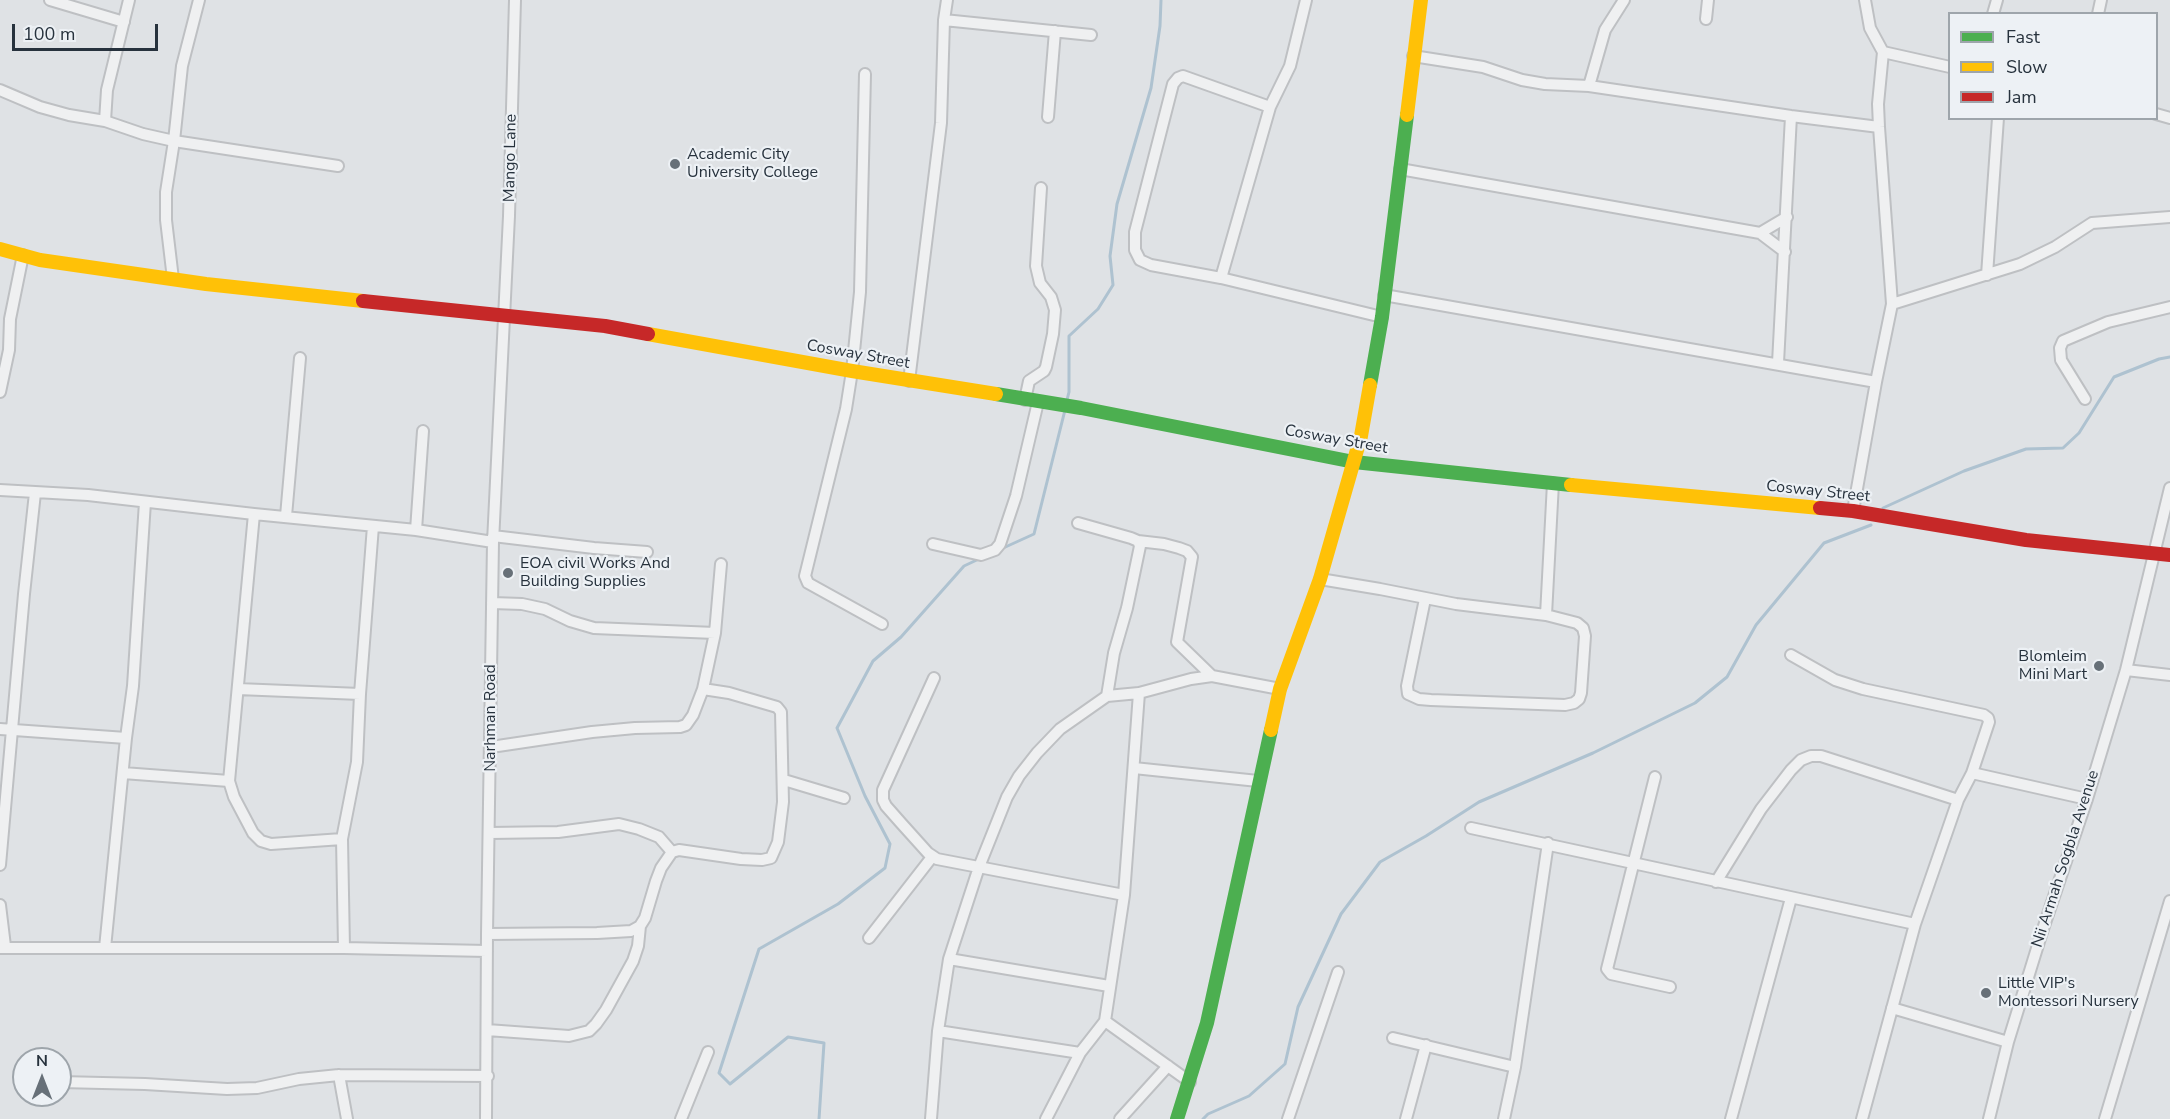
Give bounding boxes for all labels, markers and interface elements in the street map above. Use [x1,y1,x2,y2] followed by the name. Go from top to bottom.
[15,12,160,50] scale bar
[1948,12,2158,120] legend
[23,22,75,46] text: 100 m
[2006,25,2040,49] text: Fast
[2006,55,2047,79] text: Slow
[2006,85,2037,109] text: Jam
[501,114,521,202] street label: Mango Lane
[687,145,818,183] place label: Academic City University College
[668,157,682,171] marker: Academic City University College
[805,336,911,374] street label: Cosway Street
[1283,421,1389,459] street label: Cosway Street
[1765,477,1871,507] street label: Cosway Street
[520,554,670,592] place label: EOA civil Works And Building Supplies
[501,566,515,580] marker: EOA civil Works And Building Supplies
[2018,647,2087,685] place label: Blomleim Mini Mart
[2092,659,2106,673] marker: Blomleim Mini Mart
[481,664,501,772] street label: Narhman Road
[2028,768,2104,950] street label: Nii Armah Sogbla Avenue
[1998,974,2139,1012] place label: Little VIP's Montessori Nursery
[1979,986,1993,1000] marker: Little VIP's Montessori Nursery
[12,1047,72,1107] north arrow
[36,1050,48,1072] text: N

